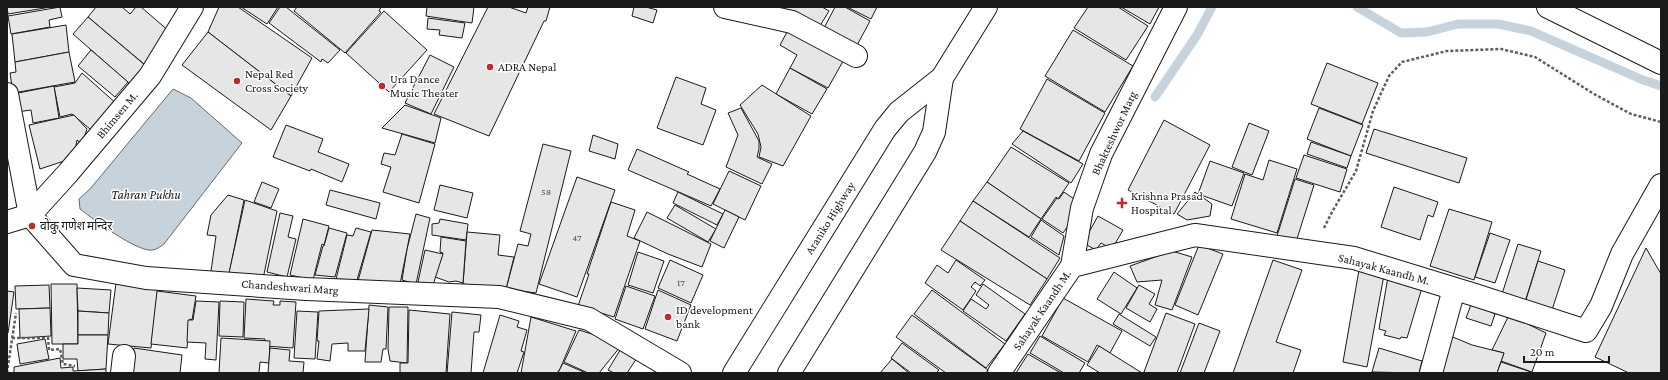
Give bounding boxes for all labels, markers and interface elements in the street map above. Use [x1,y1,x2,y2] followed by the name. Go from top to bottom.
[498,60,556,74] place label: ADRA Nepal
[485,62,495,72] marker: ADRA Nepal
[245,67,309,95] place label: Nepal Red Cross Society
[390,72,459,100] place label: Ura Dance Music Theater
[232,76,242,86] marker: Nepal Red Cross Society
[377,81,387,91] marker: Ura Dance Music Theater
[93,88,141,141] street label: Bhimsen M.
[1088,89,1140,177] street label: Bhakteshwor Marg
[802,179,858,257] street label: Araniko Highway
[541,186,551,197] house number: 58
[111,187,181,202] water label: Tahran Pukhu
[1131,189,1204,217] place label: Krishna Prasad Hospital
[1116,197,1128,209] marker: Krishna Prasad Hospital
[40,218,113,234] place label: वोकु गणेश मन्दिर
[27,221,37,231] marker: वोकु गणेश मन्दिर
[572,232,582,243] house number: 47
[1337,250,1432,288] street label: Sahayak Kaandh M.
[1010,267,1074,353] street label: Sahayak Kaandh M.
[241,277,339,297] street label: Chandeshwari Marg
[677,277,685,288] house number: 17
[676,303,754,331] place label: ID development bank
[663,312,673,322] marker: ID development bank
[1524,338,1609,364] scale bar
[1530,345,1555,359] text: 20 m

